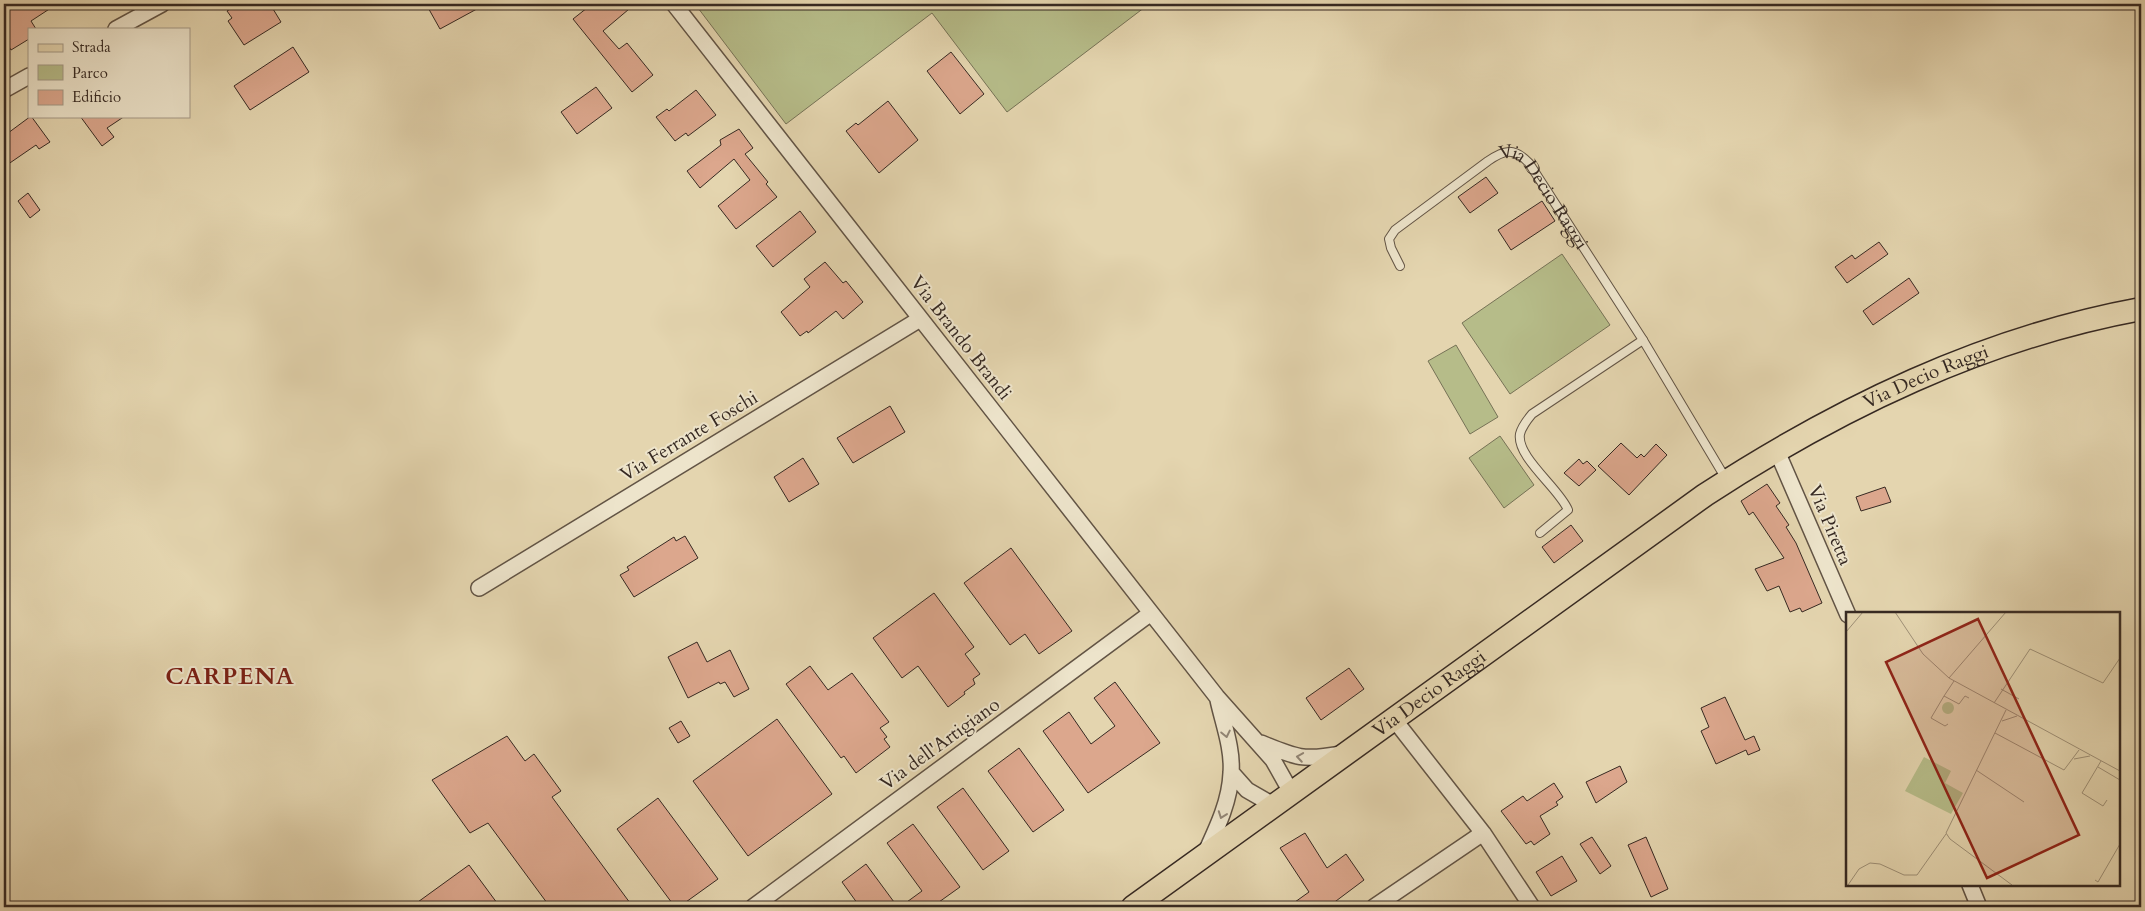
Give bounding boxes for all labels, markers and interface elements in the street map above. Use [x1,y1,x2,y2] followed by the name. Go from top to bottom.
[28,28,190,118] legend
[72,37,111,57] text: Strada
[72,63,108,83] text: Parco
[72,87,121,107] text: Edificio
[1497,138,1594,254] street label: Via Decio Raggi
[904,270,1018,406] street label: Via Brando Brandi
[1859,338,1992,415] street label: Via Decio Raggi
[615,385,763,487] street label: Via Ferrante Foschi
[1801,481,1859,569] street label: Via Piretta
[1846,612,2120,886] inset map
[1367,644,1491,743] street label: Via Decio Raggi
[165,660,295,693] district label: CARPENA
[875,692,1005,796] street label: Via dell'Artigiano
[1220,730,1231,739] one-way arrow
[1295,753,1304,763] one-way arrow
[1218,810,1228,818] one-way arrow

